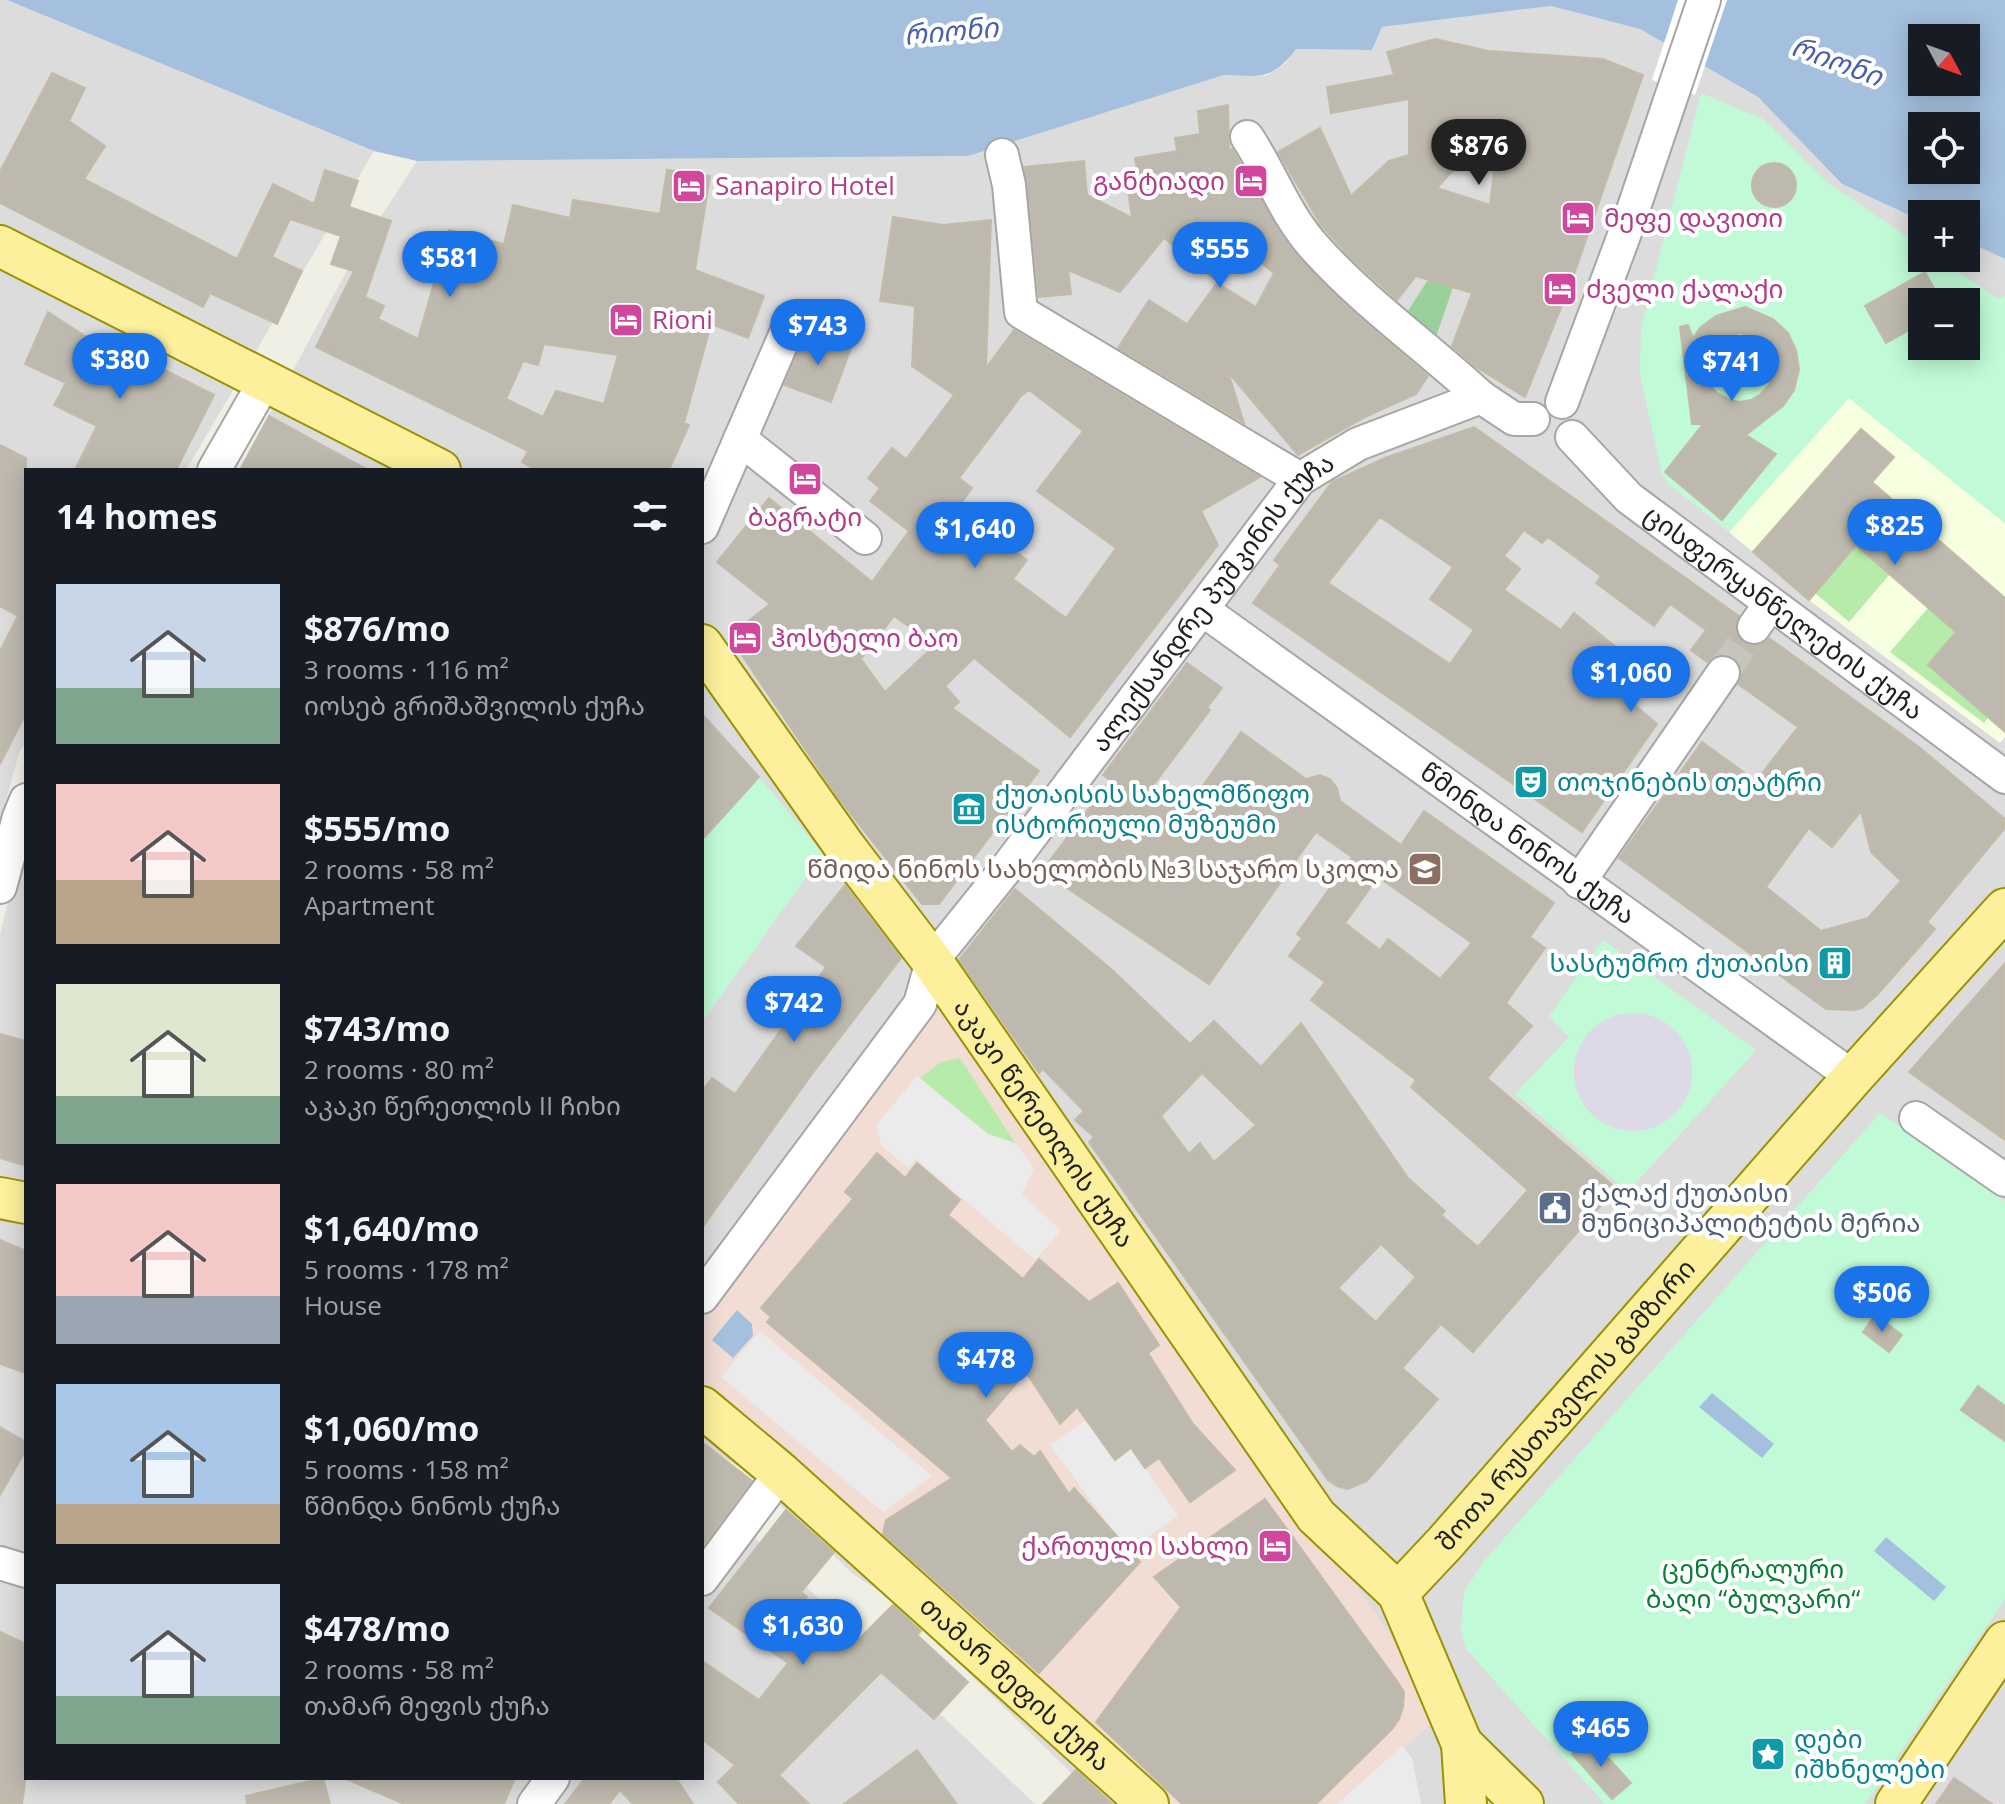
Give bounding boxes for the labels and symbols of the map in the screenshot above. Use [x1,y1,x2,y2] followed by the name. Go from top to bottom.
[902,7,1001,53] water label: რიონი
[1908,24,1980,96] north arrow
[1787,26,1890,95] water label: რიონი
[1432,119,1526,187] pin: $876
[1093,162,1225,198] place label: განტიადი
[1232,162,1270,200] hotel icon: განტიადი
[670,167,708,205] hotel icon: Sanapiro Hotel
[715,167,895,203] place label: Sanapiro Hotel
[1559,199,1597,237] hotel icon: მეფე დავითი
[1604,199,1783,235] place label: მეფე დავითი
[1173,222,1267,290] pin: $555
[403,231,497,299] pin: $581
[1541,270,1579,308] hotel icon: ძველი ქალაქი
[1586,270,1783,306] place label: ძველი ქალაქი
[771,299,865,367] pin: $743
[607,301,645,339] hotel icon: Rioni
[652,301,713,337] place label: Rioni
[73,333,167,401] pin: $380
[1685,335,1779,403] pin: $741
[1082,444,1340,759] street label: ალექსანდრე პუშკინის ქუჩა
[786,460,824,498] hotel icon: ბაგრატი
[1637,496,1931,728] street label: ცისფერყანწელების ქუჩა
[748,498,862,534] place label: ბაგრატი
[1848,499,1942,567] pin: $825
[910,502,1040,570] pin: $1,640
[726,619,764,657] hotel icon: ჰოსტელი ბაო
[771,619,959,655] place label: ჰოსტელი ბაო
[1566,646,1696,714] pin: $1,060
[1414,753,1643,932] street label: წმინდა ნინოს ქუჩა
[1512,763,1550,801] theatre icon: თოჯინების თეატრი
[1557,763,1822,799] place label: თოჯინების თეატრი
[995,775,1310,841] place label: ქუთაისის სახელმწიფო ისტორიული მუზეუმი
[950,790,988,828] museum icon: ქუთაისის სახელმწიფო ისტორიული მუზეუმი
[807,850,1399,886] place label: წმიდა ნინოს სახელობის №3 საჯარო სკოლა
[1406,850,1444,888] school or university icon: წმიდა ნინოს სახელობის №3 საჯარო სკოლა
[1550,944,1809,980] place label: სასტუმრო ქუთაისი
[1816,944,1854,982] building icon: სასტუმრო ქუთაისი
[747,976,841,1044] pin: $742
[946,991,1144,1254] street label: აკაკი წერეთლის ქუჩა
[1581,1174,1921,1240] place label: ქალაქ ქუთაისი მუნიციპალიტეტის მერია
[1536,1189,1574,1227] public building icon: ქალაქ ქუთაისი მუნიციპალიტეტის მერია
[1427,1251,1703,1558] street label: შოთა რუსთაველის გამზირი
[1835,1266,1929,1334] pin: $506
[939,1332,1033,1400] pin: $478
[1021,1527,1249,1563] place label: ქართული სახლი
[1256,1527,1294,1565] hotel icon: ქართული სახლი
[1646,1550,1860,1616] park label: ცენტრალური ბაღი “ბულვარი“
[912,1588,1119,1779] street label: თამარ მეფის ქუჩა
[738,1599,868,1667] pin: $1,630
[1554,1701,1648,1769] pin: $465
[1794,1720,1945,1786] place label: დები იშხნელები
[1749,1735,1787,1773] place icon: დები იშხნელები

